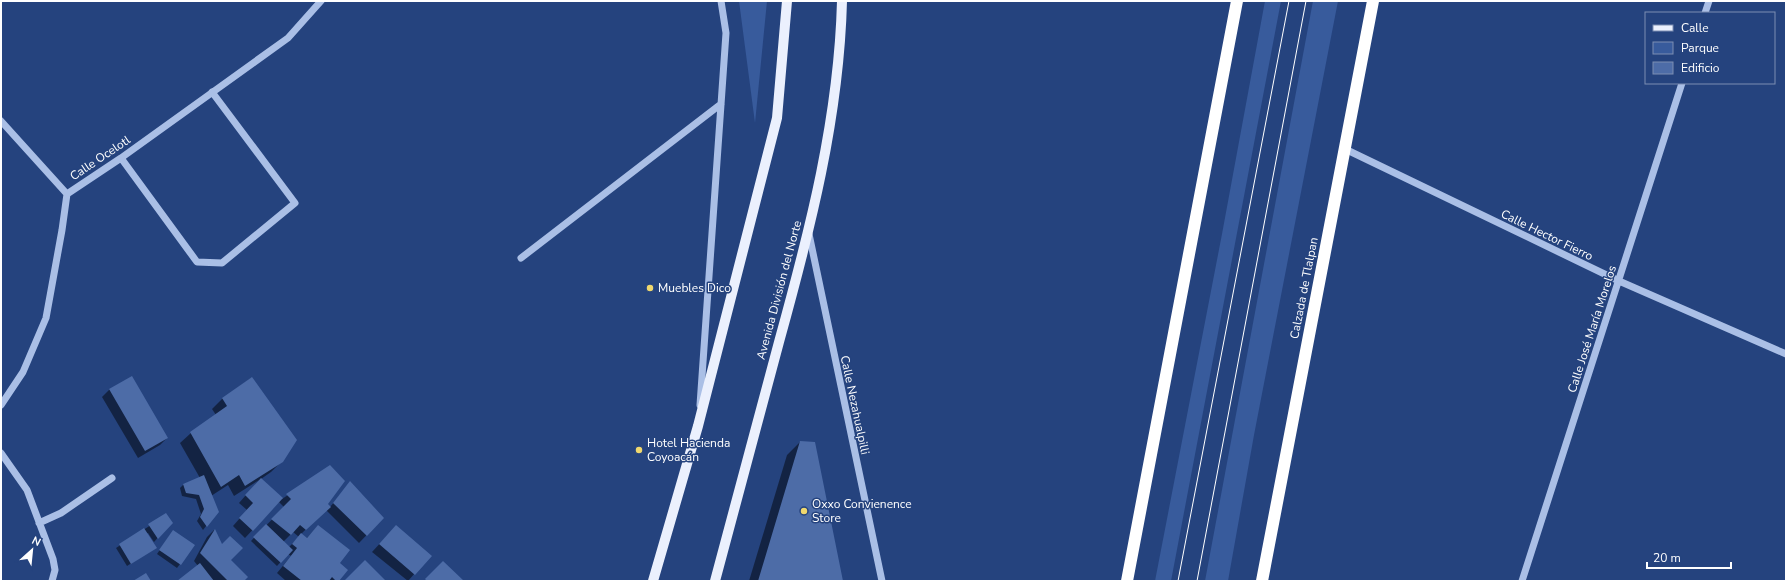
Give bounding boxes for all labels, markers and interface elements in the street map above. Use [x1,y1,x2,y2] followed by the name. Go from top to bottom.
[1645,12,1775,84] legend
[1681,20,1709,36] text: Calle
[1681,40,1719,56] text: Parque
[1681,60,1720,76] text: Edificio
[67,132,134,184] street label: Calle Ocelotl
[1498,206,1596,264] street label: Calle Hector Fierro
[753,219,805,361] street label: Avenida División del Norte
[1286,236,1322,340] street label: Calzada de Tlalpan
[1564,263,1620,395] street label: Calle José María Morelos
[658,280,731,296] place label: Muebles Dico
[645,283,655,293] marker: Muebles Dico
[837,354,873,456] street label: Calle Nezahualpilli
[647,435,730,465] place label: Hotel Hacienda Coyoacán
[634,445,644,455] marker: Hotel Hacienda Coyoacán
[812,496,912,526] place label: Oxxo Convienence Store
[799,506,809,516] marker: Oxxo Convienence Store
[12,530,52,570] north arrow
[29,533,43,550] text: N
[1647,544,1731,570] scale bar
[1653,550,1681,566] text: 20 m

